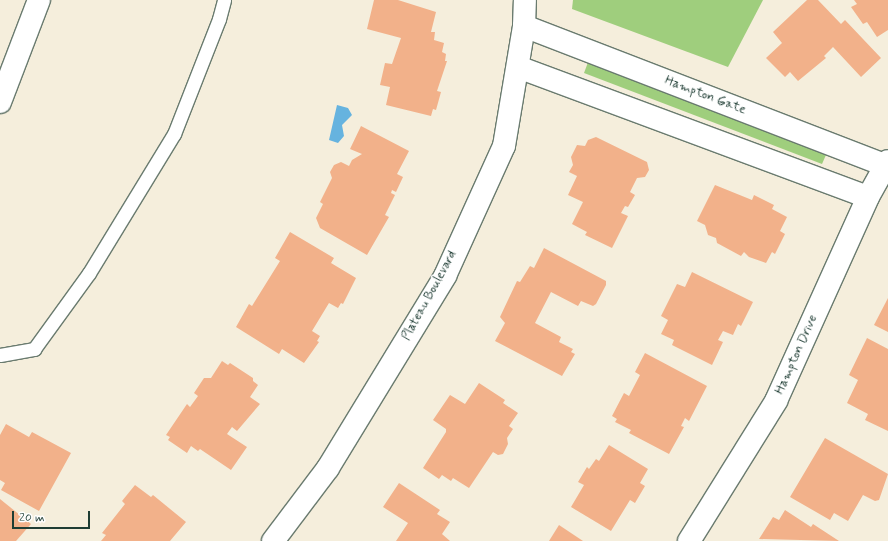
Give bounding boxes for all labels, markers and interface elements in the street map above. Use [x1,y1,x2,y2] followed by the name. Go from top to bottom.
[665,74,745,118] street label: Hampton Gate
[399,249,461,343] street label: Plateau Boulevard
[773,313,821,397] street label: Hampton Drive
[14,503,92,529] scale bar
[19,510,45,526] text: 20 m

